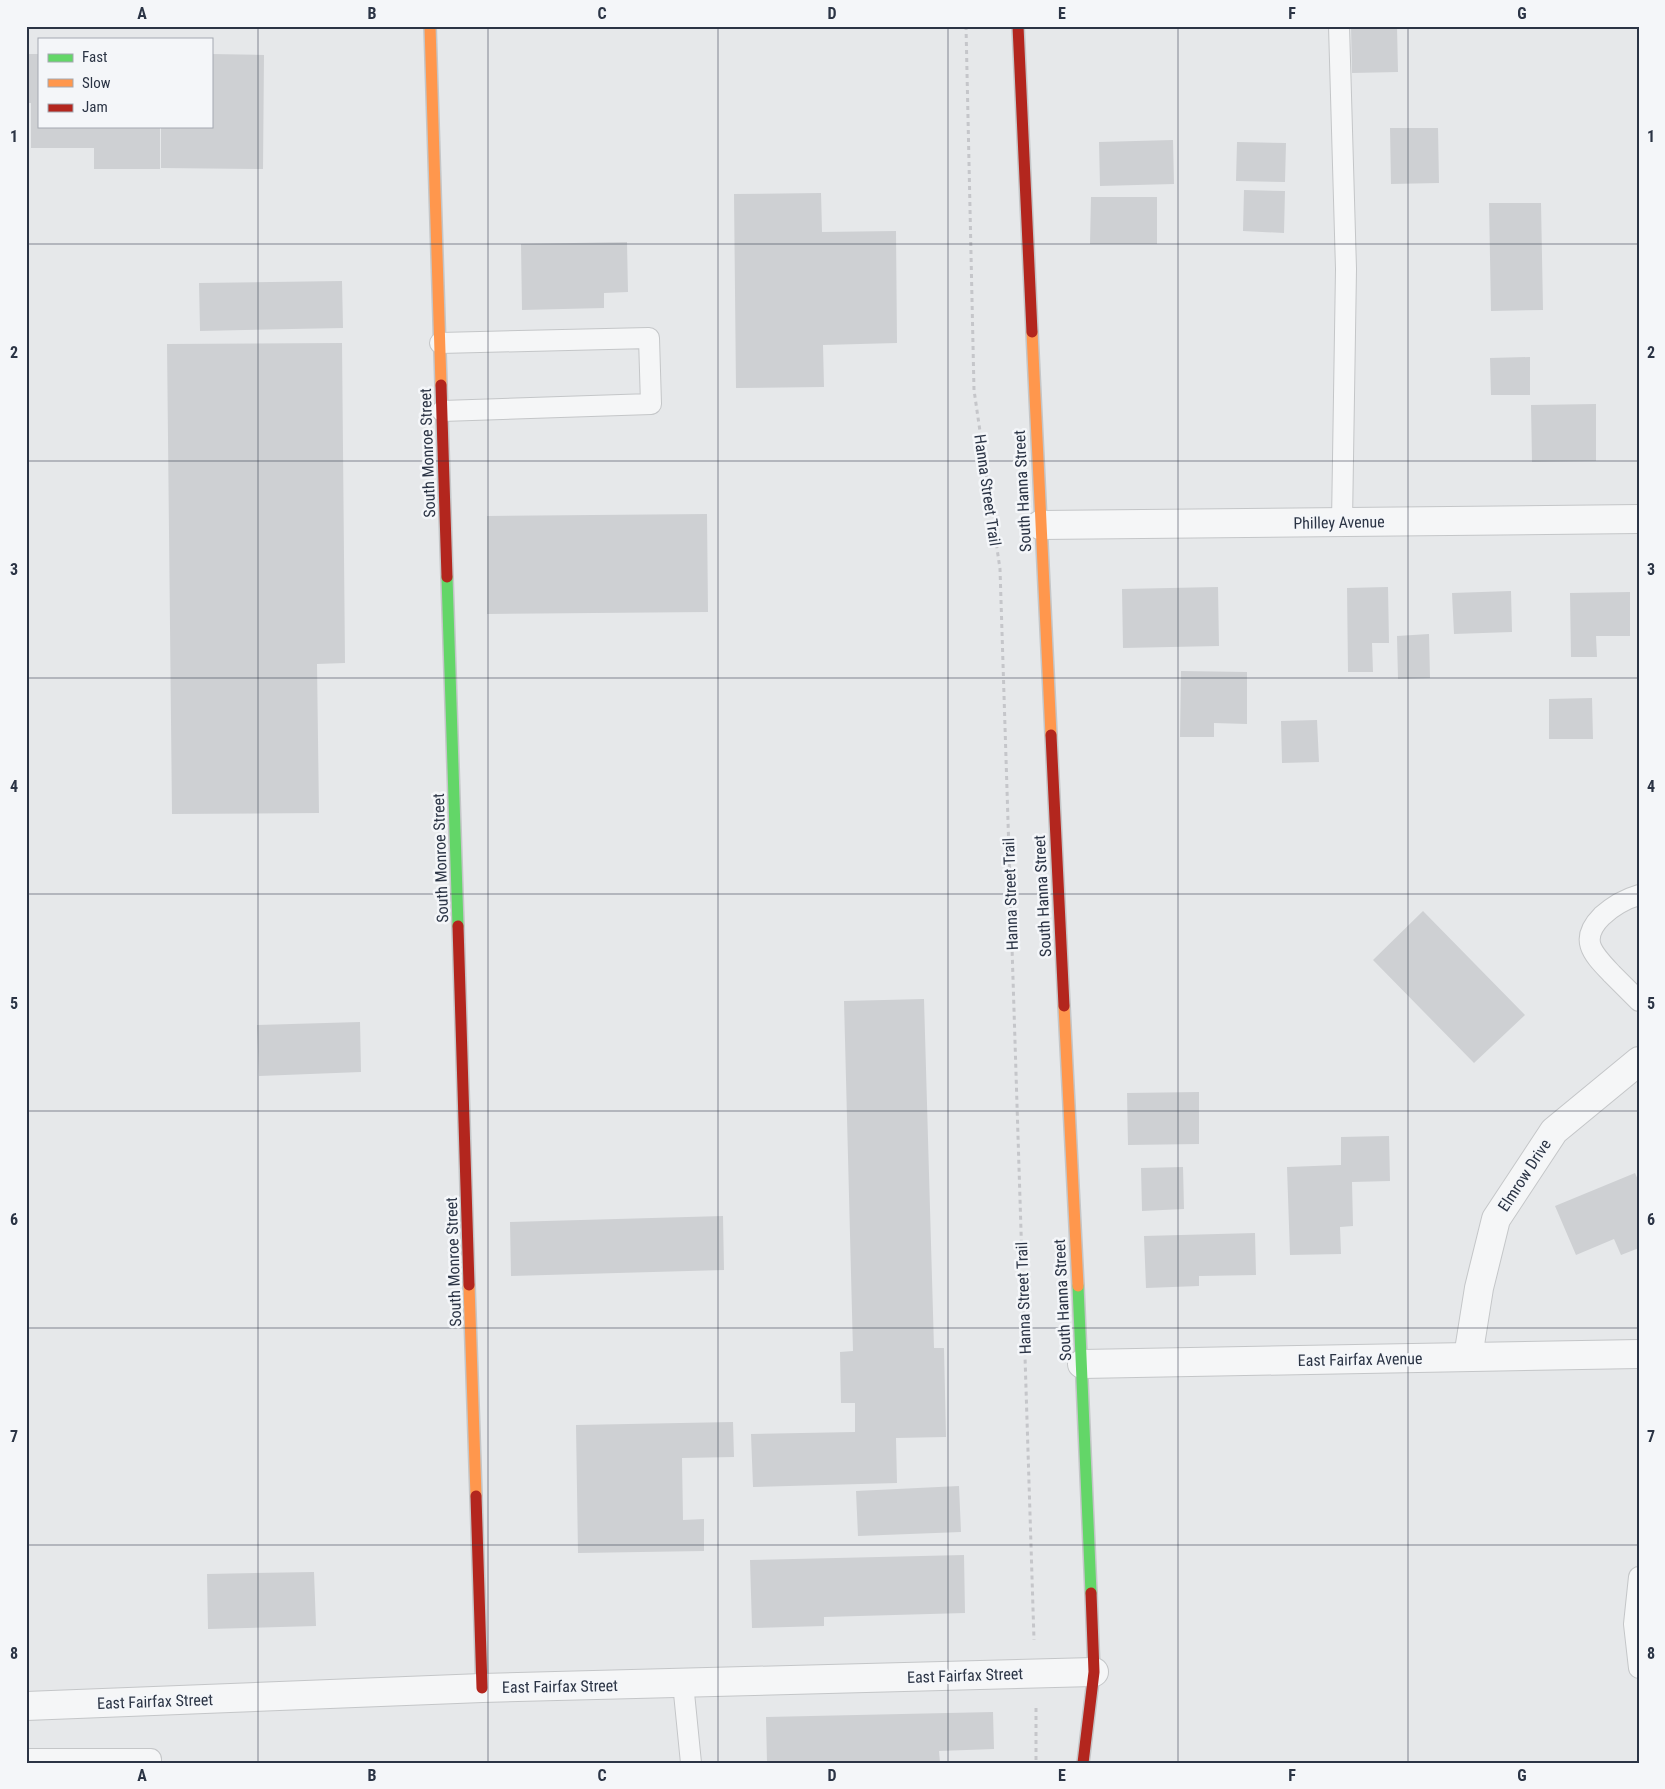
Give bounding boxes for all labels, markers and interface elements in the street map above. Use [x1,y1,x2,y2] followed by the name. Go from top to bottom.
[137,4,147,23] text: A
[368,4,377,23] text: B
[597,4,607,23] text: C
[827,4,837,23] text: D
[1058,4,1066,23] text: E
[1288,4,1296,23] text: F
[1517,4,1527,23] text: G
[38,38,212,128] legend
[82,48,107,66] text: Fast
[82,74,111,92] text: Slow
[82,98,108,116] text: Jam
[10,127,18,146] text: 1
[1647,127,1655,146] text: 1
[10,343,18,362] text: 2
[1647,343,1655,362] text: 2
[416,388,439,518] street label: South Monroe Street
[1010,429,1035,552] street label: South Hanna Street
[970,433,1005,547] street label: Hanna Street Trail
[1293,512,1385,533] street label: Philley Avenue
[10,560,18,579] text: 3
[1647,560,1655,579] text: 3
[10,777,18,796] text: 4
[1647,777,1655,796] text: 4
[429,793,452,923] street label: South Monroe Street
[1030,834,1055,957] street label: South Hanna Street
[999,837,1022,951] street label: Hanna Street Trail
[10,994,18,1013] text: 5
[1647,994,1655,1013] text: 5
[1494,1136,1555,1215] street label: Elmrow Drive
[442,1197,465,1327] street label: South Monroe Street
[10,1210,18,1229] text: 6
[1647,1210,1655,1229] text: 6
[1050,1238,1075,1361] street label: South Hanna Street
[1012,1241,1035,1355] street label: Hanna Street Trail
[1298,1349,1422,1370] street label: East Fairfax Avenue
[10,1427,18,1446] text: 7
[1647,1427,1655,1446] text: 7
[10,1644,18,1663] text: 8
[1647,1644,1655,1663] text: 8
[907,1664,1024,1687] street label: East Fairfax Street
[502,1676,618,1697] street label: East Fairfax Street
[97,1690,214,1713] street label: East Fairfax Street
[137,1766,147,1785] text: A
[368,1766,377,1785] text: B
[597,1766,607,1785] text: C
[827,1766,837,1785] text: D
[1058,1766,1066,1785] text: E
[1288,1766,1296,1785] text: F
[1517,1766,1527,1785] text: G

